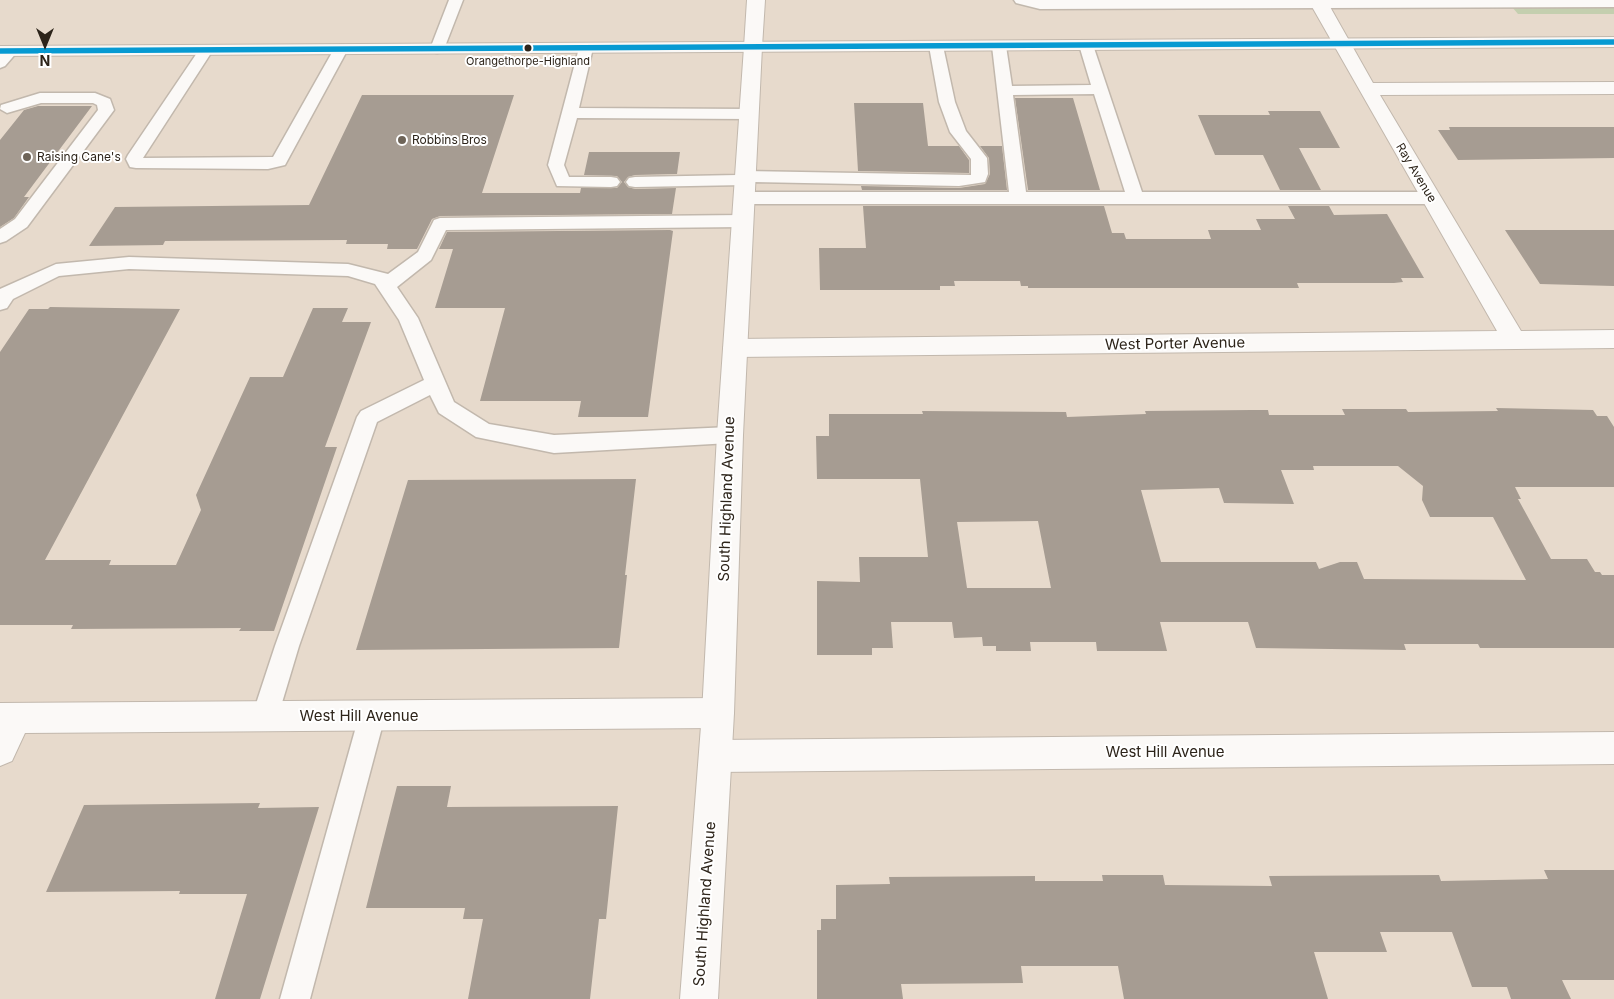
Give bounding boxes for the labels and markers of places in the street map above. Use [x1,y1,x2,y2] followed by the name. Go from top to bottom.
[523,43,533,53] marker: Orangethorpe-Highland
[466,55,590,69] place label: Orangethorpe-Highland
[412,133,487,147] place label: Robbins Bros
[396,134,408,146] marker: Robbins Bros
[37,150,121,164] place label: Raising Cane's
[21,151,33,163] marker: Raising Cane's

